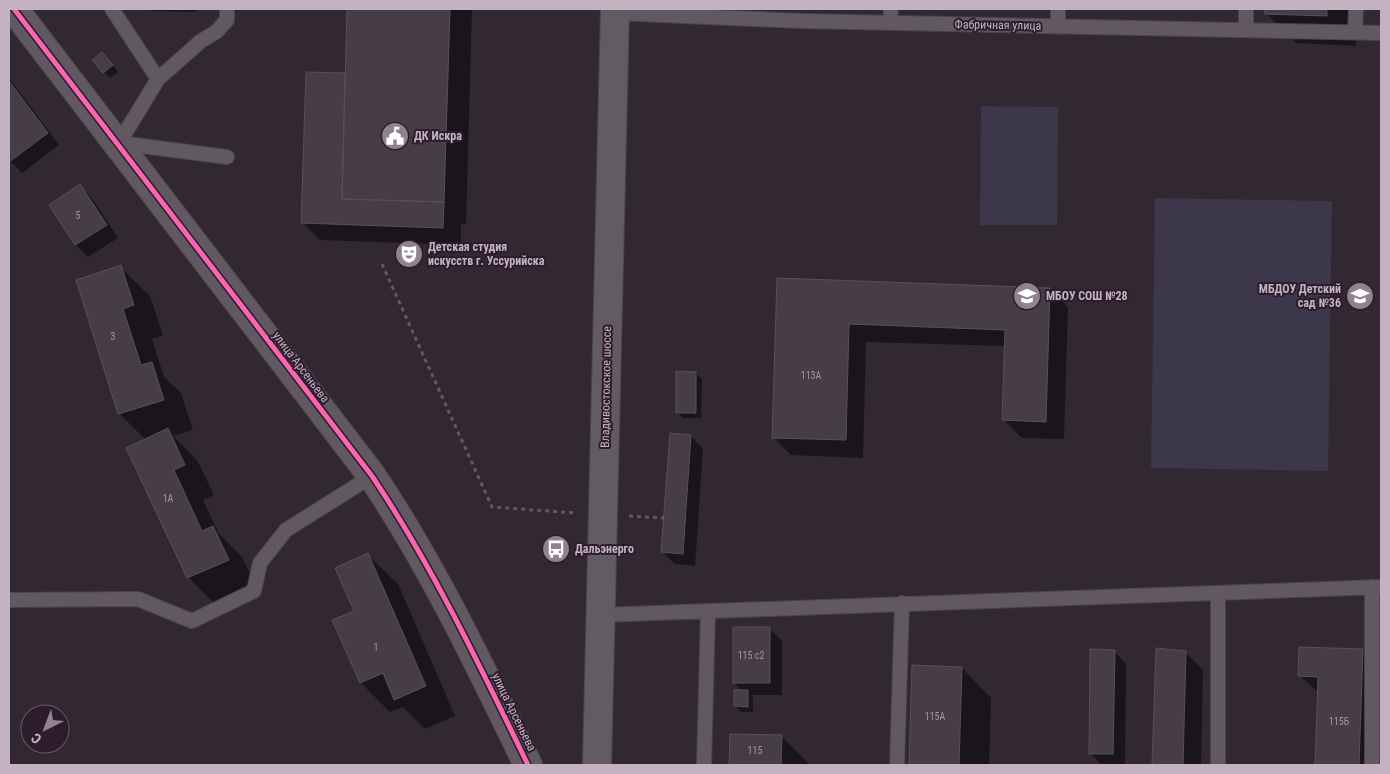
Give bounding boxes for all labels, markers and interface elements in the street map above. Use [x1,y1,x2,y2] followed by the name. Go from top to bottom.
[954,17,1042,33] street label: Фабричная улица
[380,121,410,151] public building icon: ДК Искра
[414,129,462,143] place label: ДК Искра
[76,210,81,221] house number: 5
[394,239,424,269] theatre icon: Детская студия искусств г. Уссурийска
[428,240,545,268] place label: Детская студия искусств г. Уссурийска
[1012,281,1042,311] school or university icon: МБОУ СОШ №28
[1345,281,1375,311] school or university icon: МБДОУ Детский сад №36
[1259,282,1341,310] place label: МБДОУ Детский сад №36
[1046,289,1128,303] place label: МБОУ СОШ №28
[598,326,614,448] street label: Владивостокское шоссе
[270,329,332,405] street label: улица Арсеньева
[111,331,116,342] house number: 3
[801,370,822,381] house number: 113А
[163,493,174,504] house number: 1А
[541,534,571,564] bus stop icon: Дальэнерго
[575,542,634,556] place label: Дальэнерго
[374,642,378,653] house number: 1
[738,650,764,661] house number: 115 с2
[489,671,539,754] street label: улица Арсеньева
[20,704,70,754] north arrow
[925,711,946,722] house number: 115А
[1329,716,1350,727] house number: 115Б
[28,730,45,747] text: С
[748,745,762,756] house number: 115

